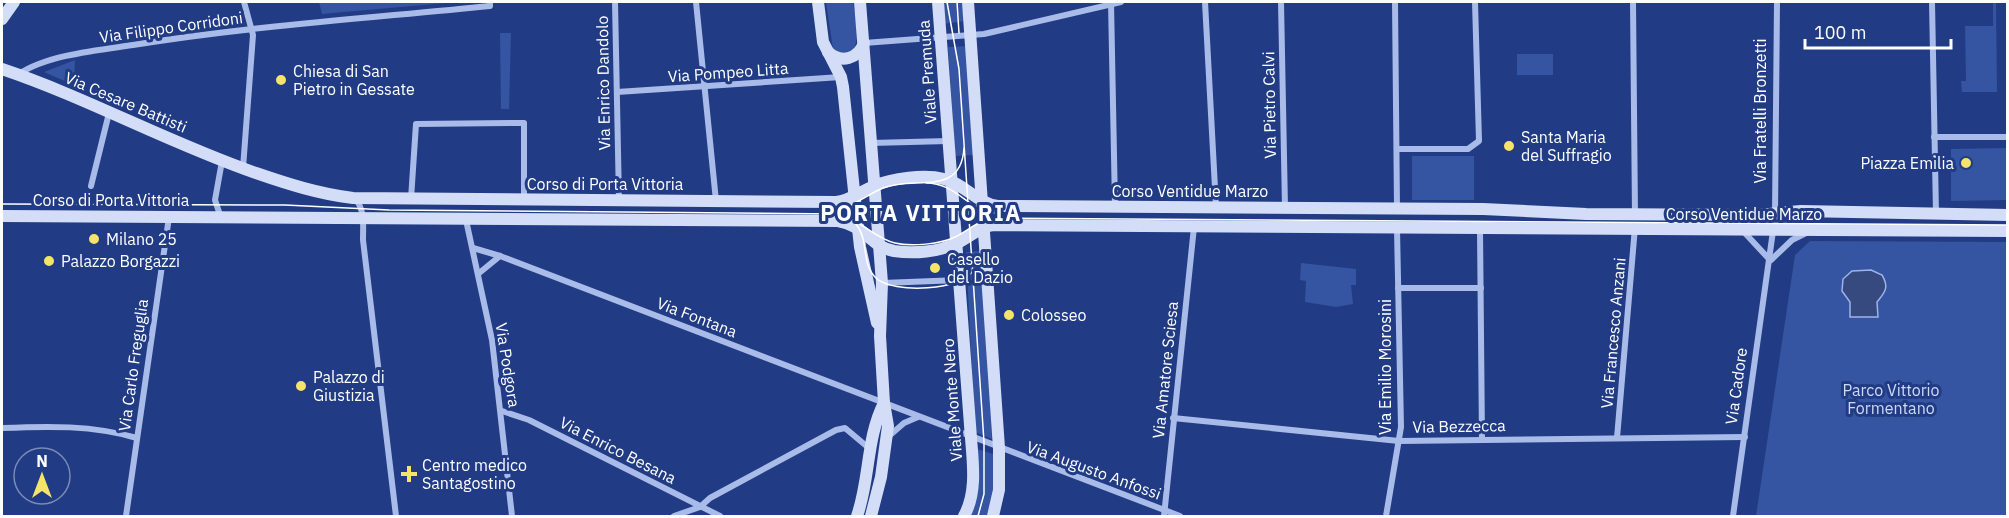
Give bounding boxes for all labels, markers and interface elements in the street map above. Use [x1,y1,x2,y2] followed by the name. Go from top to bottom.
[98,7,244,47] street label: Via Filippo Corridoni
[1805,12,1950,50] scale bar
[592,15,614,151] street label: Via Enrico Dandolo
[913,19,941,125] street label: Viale Premuda
[1814,21,1866,44] text: 100 m
[1750,38,1770,184] street label: Via Fratelli Bronzetti
[1258,51,1280,159] street label: Via Pietro Calvi
[667,58,789,86] street label: Via Pompeo Litta
[293,61,415,99] place label: Chiesa di San Pietro in Gessate
[62,67,190,137] street label: Via Cesare Battisti
[274,73,288,87] marker: Chiesa di San Pietro in Gessate
[1521,127,1612,165] place label: Santa Maria del Suffragio
[1502,139,1516,153] marker: Santa Maria del Suffragio
[1860,153,1954,173] place label: Piazza Emilia
[1959,156,1973,170] marker: Piazza Emilia
[527,174,684,194] street label: Corso di Porta Vittoria
[1112,181,1268,201] street label: Corso Ventidue Marzo
[33,190,190,210] street label: Corso di Porta Vittoria
[820,198,1022,227] district label: PORTA VITTORIA
[1666,204,1822,224] street label: Corso Ventidue Marzo
[106,229,177,249] place label: Milano 25
[87,232,101,246] marker: Milano 25
[947,249,1013,287] place label: Casello del Dazio
[61,251,180,271] place label: Palazzo Borgazzi
[42,254,56,268] marker: Palazzo Borgazzi
[1596,257,1630,409] street label: Via Francesco Anzani
[928,261,942,275] marker: Casello del Dazio
[654,293,740,342] street label: Via Fontana
[114,297,152,433] street label: Via Carlo Freguglia
[1375,299,1395,435] street label: Via Emilio Morosini
[1148,300,1182,440] street label: Via Amatore Sciesa
[1021,305,1086,325] place label: Colosseo
[1002,308,1016,322] marker: Colosseo
[491,321,525,409] street label: Via Podgora
[938,338,966,462] street label: Viale Monte Nero
[1721,346,1751,426] street label: Via Cadore
[313,367,385,405] place label: Palazzo di Giustizia
[294,379,308,393] marker: Palazzo di Giustizia
[1842,380,1940,418] park label: Parco Vittorio Formentano
[556,412,680,488] street label: Via Enrico Besana
[1412,415,1506,437] street label: Via Bezzecca
[1024,436,1164,504] street label: Via Augusto Anfossi
[12,446,72,506] north arrow
[36,451,48,471] text: N
[422,455,527,493] place label: Centro medico Santagostino
[400,465,418,483] marker: Centro medico Santagostino

